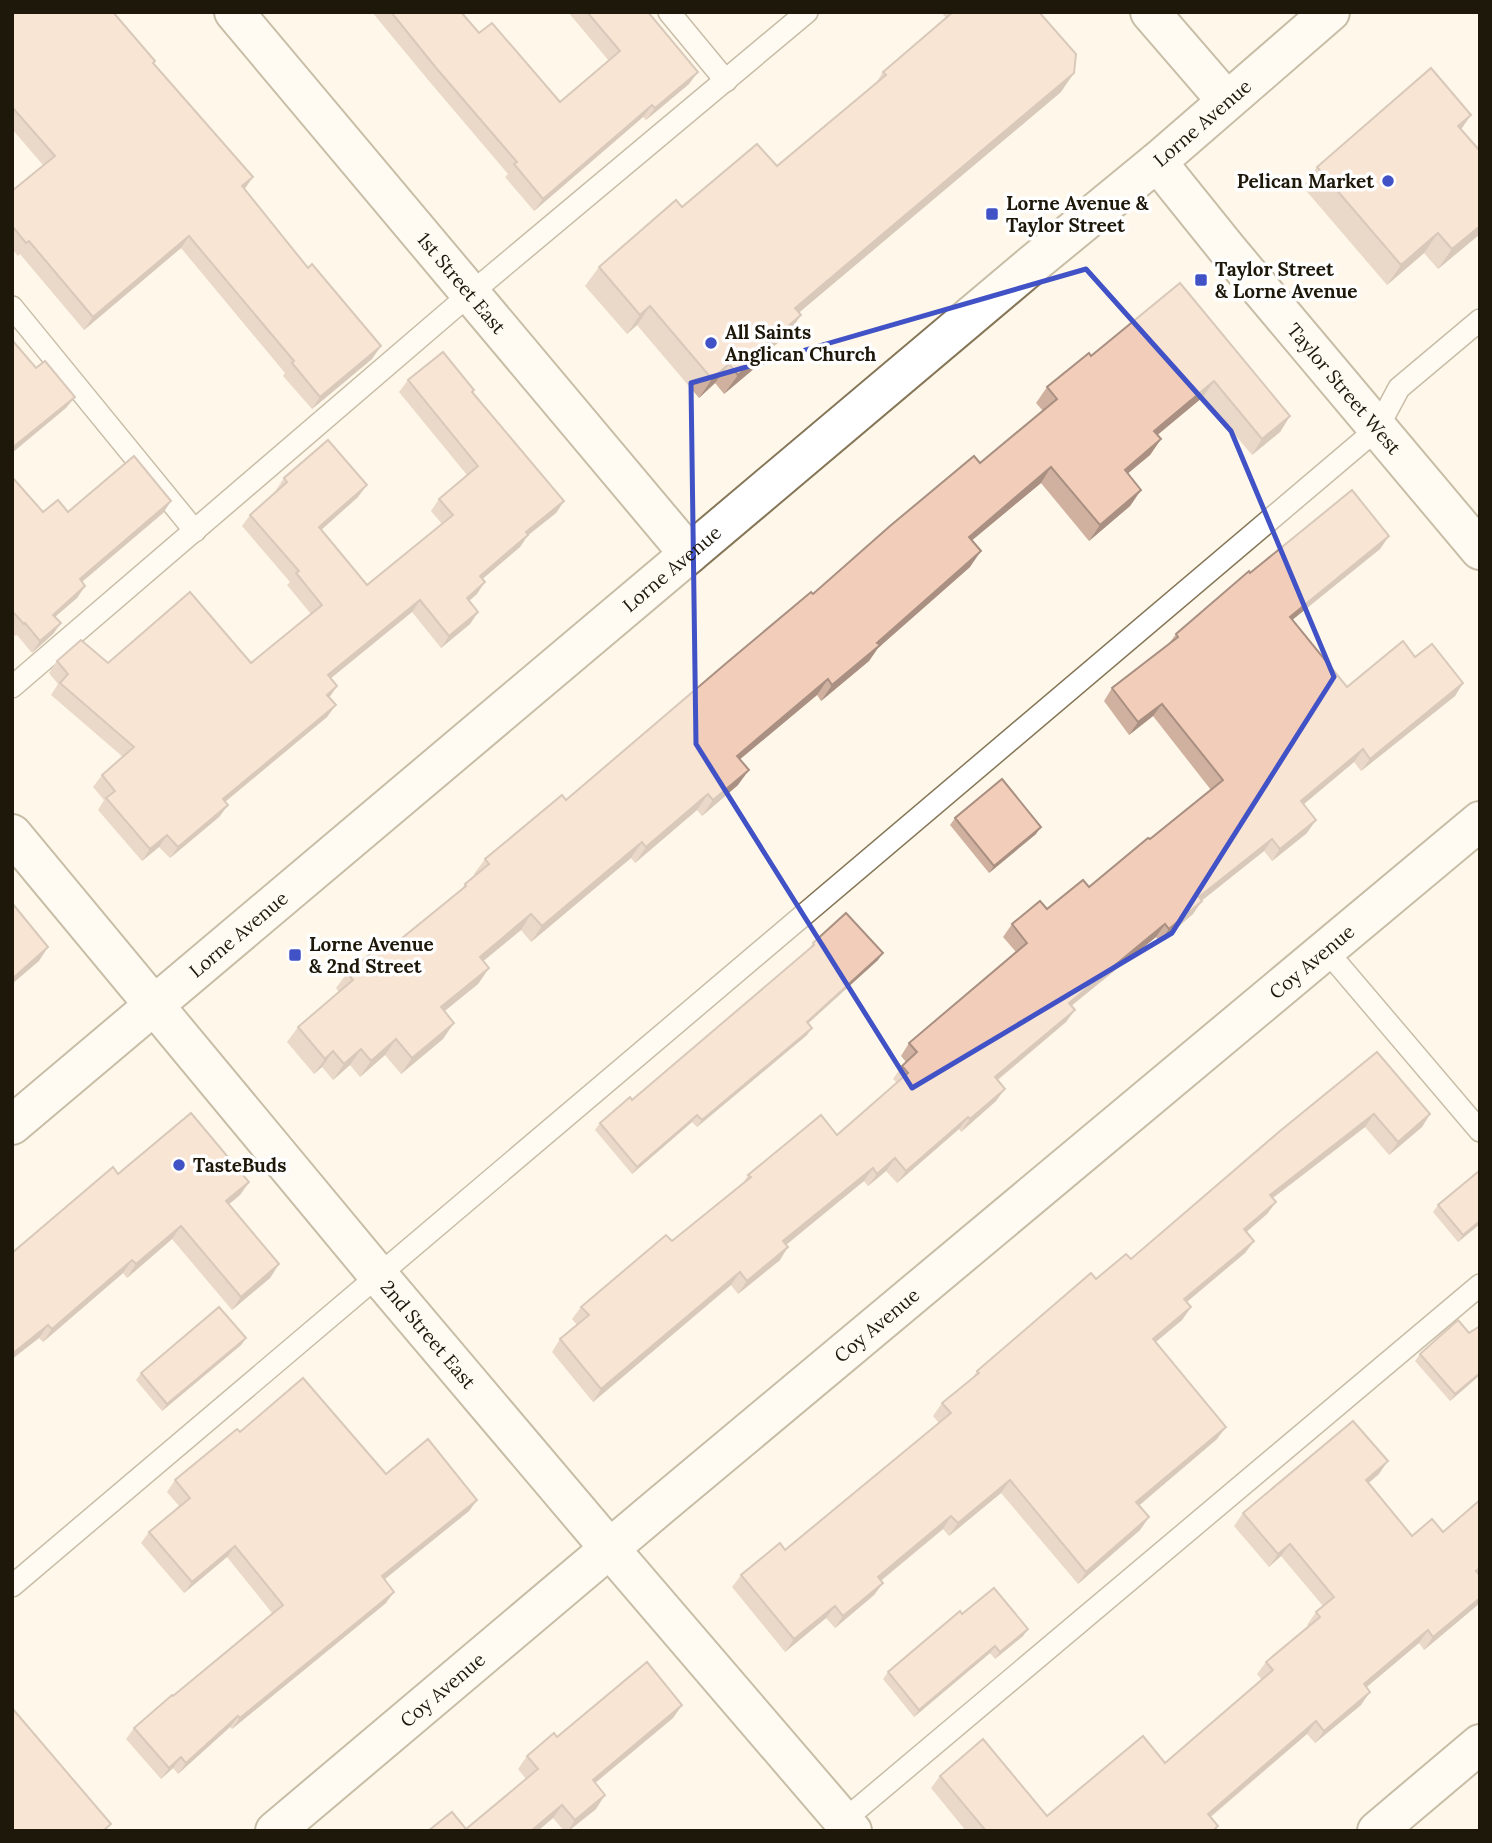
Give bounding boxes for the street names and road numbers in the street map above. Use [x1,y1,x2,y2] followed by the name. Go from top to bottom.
[1148,74,1256,172] street label: Lorne Avenue
[412,228,511,339] street label: 1st Street East
[1282,318,1407,460] street label: Taylor Street West
[617,520,726,617] street label: Lorne Avenue
[184,886,293,983] street label: Lorne Avenue
[1264,919,1359,1004] street label: Coy Avenue
[376,1275,481,1394] street label: 2nd Street East
[829,1283,924,1368] street label: Coy Avenue
[395,1647,490,1732] street label: Coy Avenue

